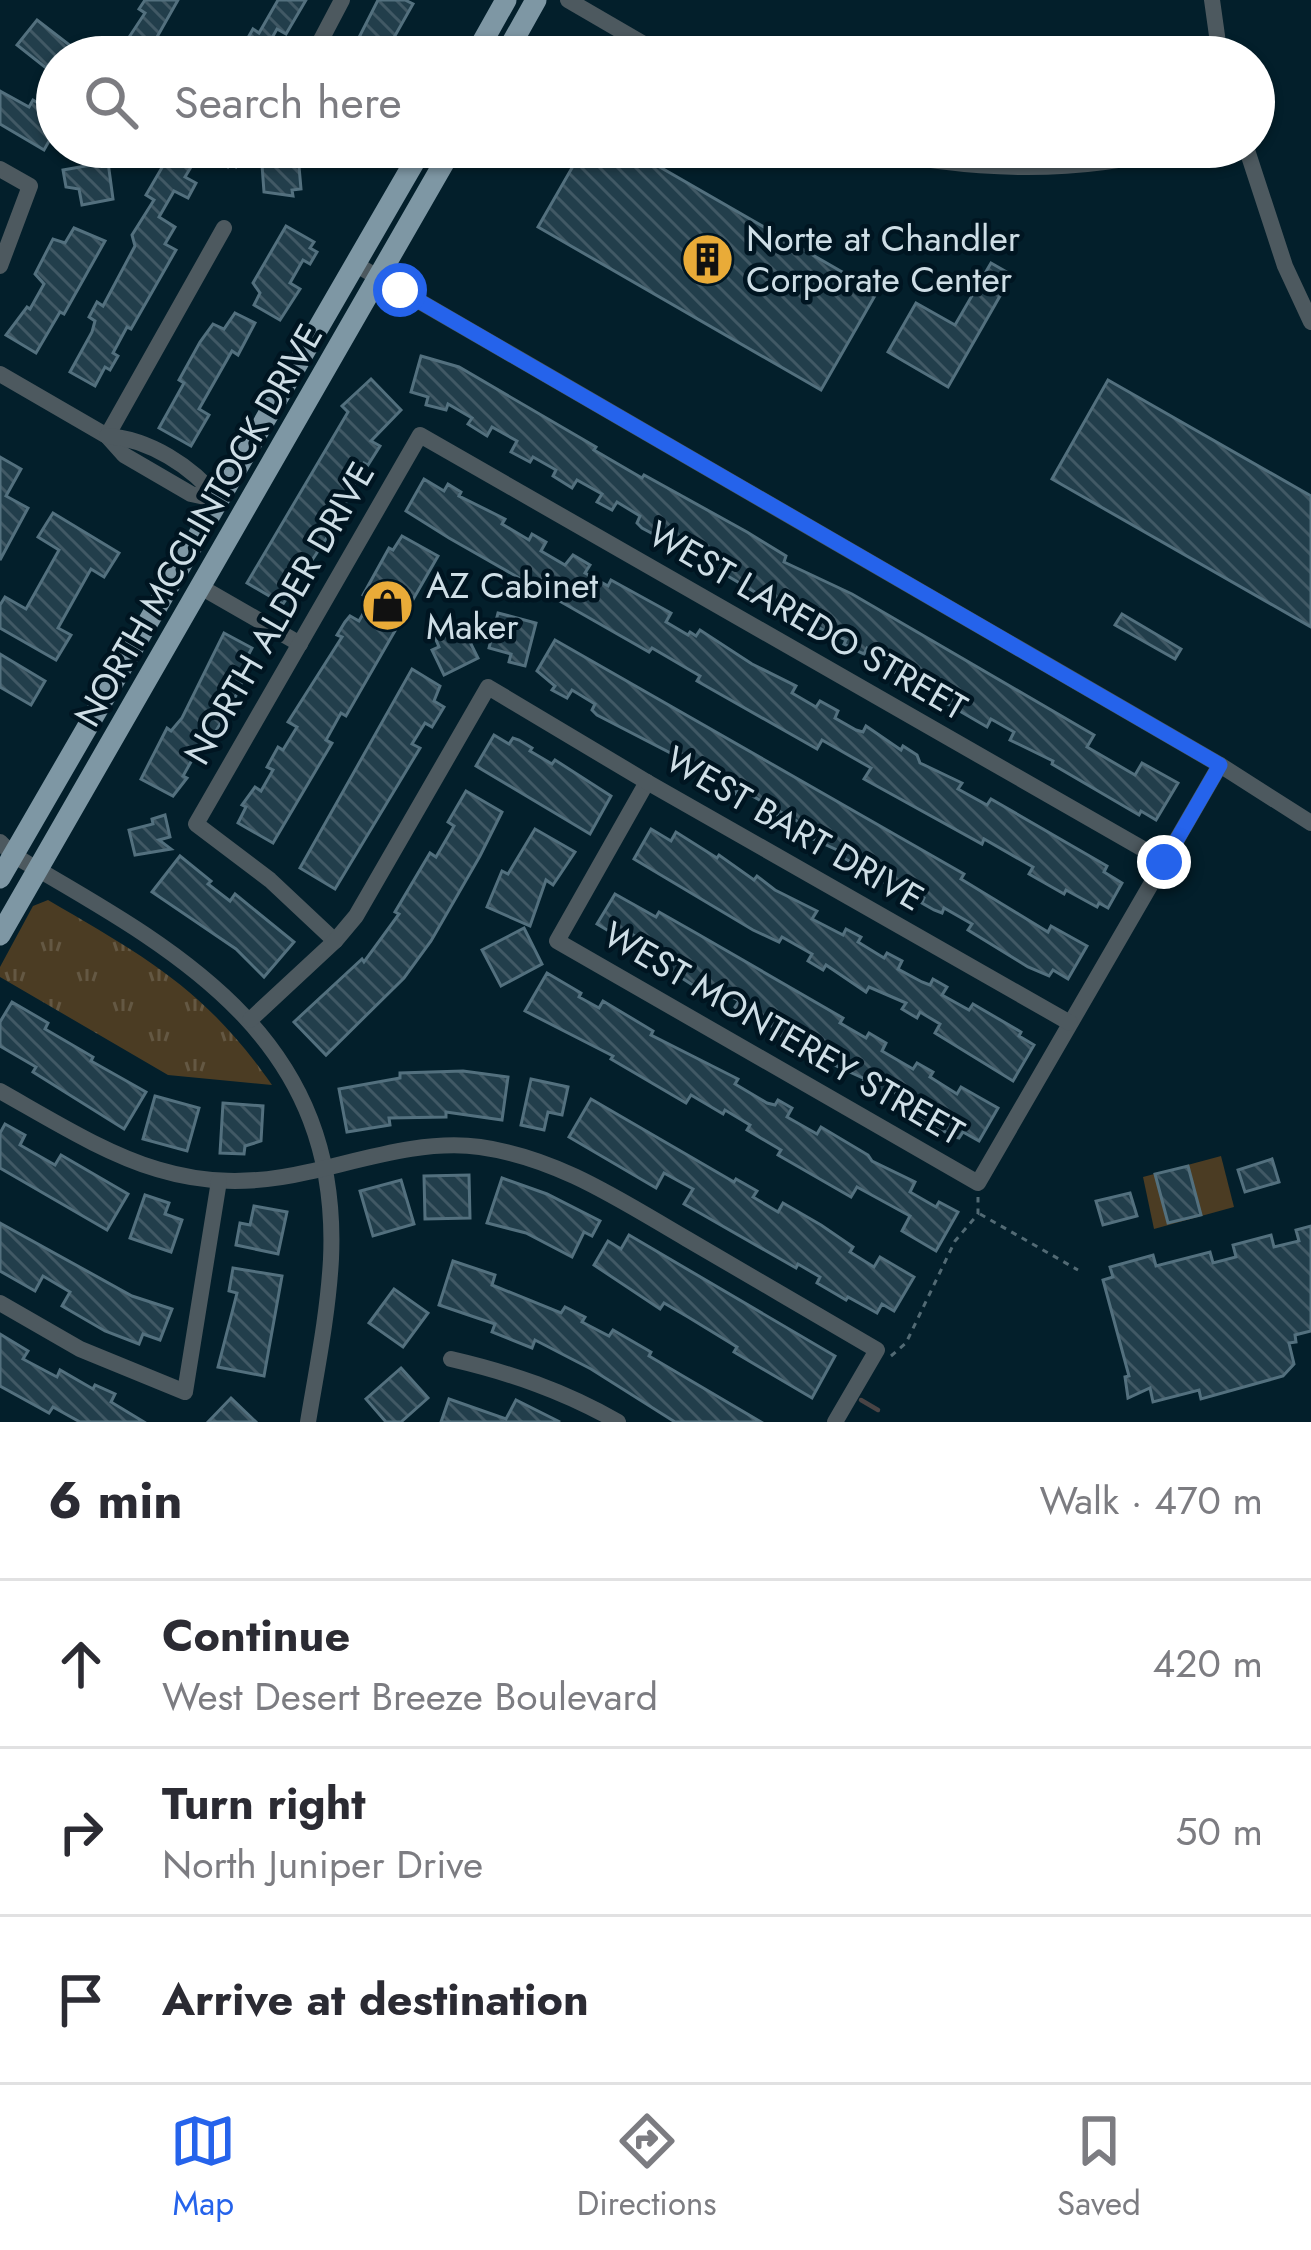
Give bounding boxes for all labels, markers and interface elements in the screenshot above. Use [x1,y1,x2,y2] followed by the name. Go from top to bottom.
[36,36,1275,168] search box
[78,69,144,135] icon: search
[174,70,402,135] text: Search here
[746,212,1021,305] place label: Norte at Chandler Corporate Center
[679,231,735,287] building icon: Norte at Chandler Corporate Center
[373,263,427,317] route start
[61,314,335,736] street label: NORTH MCCLINTOCK DRIVE
[171,452,387,774] street label: NORTH ALDER DRIVE
[639,507,977,733] street label: WEST LAREDO STREET
[426,559,598,652] place label: AZ Cabinet Maker
[359,578,415,634] shop icon: AZ Cabinet Maker
[656,733,934,923] street label: WEST BART DRIVE
[1137,835,1191,889] route end
[594,908,974,1158] street label: WEST MONTEREY STREET
[48,1463,183,1537] text: 6 min
[1040,1472,1263,1529] text: Walk · 470 m
[162,1603,350,1668] text: Continue
[48,1631,114,1697] icon: ahead
[1153,1635,1263,1692] text: 420 m
[162,1668,658,1725] text: West Desert Breeze Boulevard
[162,1771,366,1836] text: Turn right
[48,1799,114,1865] icon: right
[1175,1803,1263,1860] text: 50 m
[162,1836,483,1893] text: North Juniper Drive
[48,1967,114,2033] icon: arrive
[162,1967,589,2032] text: Arrive at destination
[170,2108,236,2227] tab: Map
[577,2108,717,2227] tab: Directions
[1057,2108,1141,2227] tab: Saved

